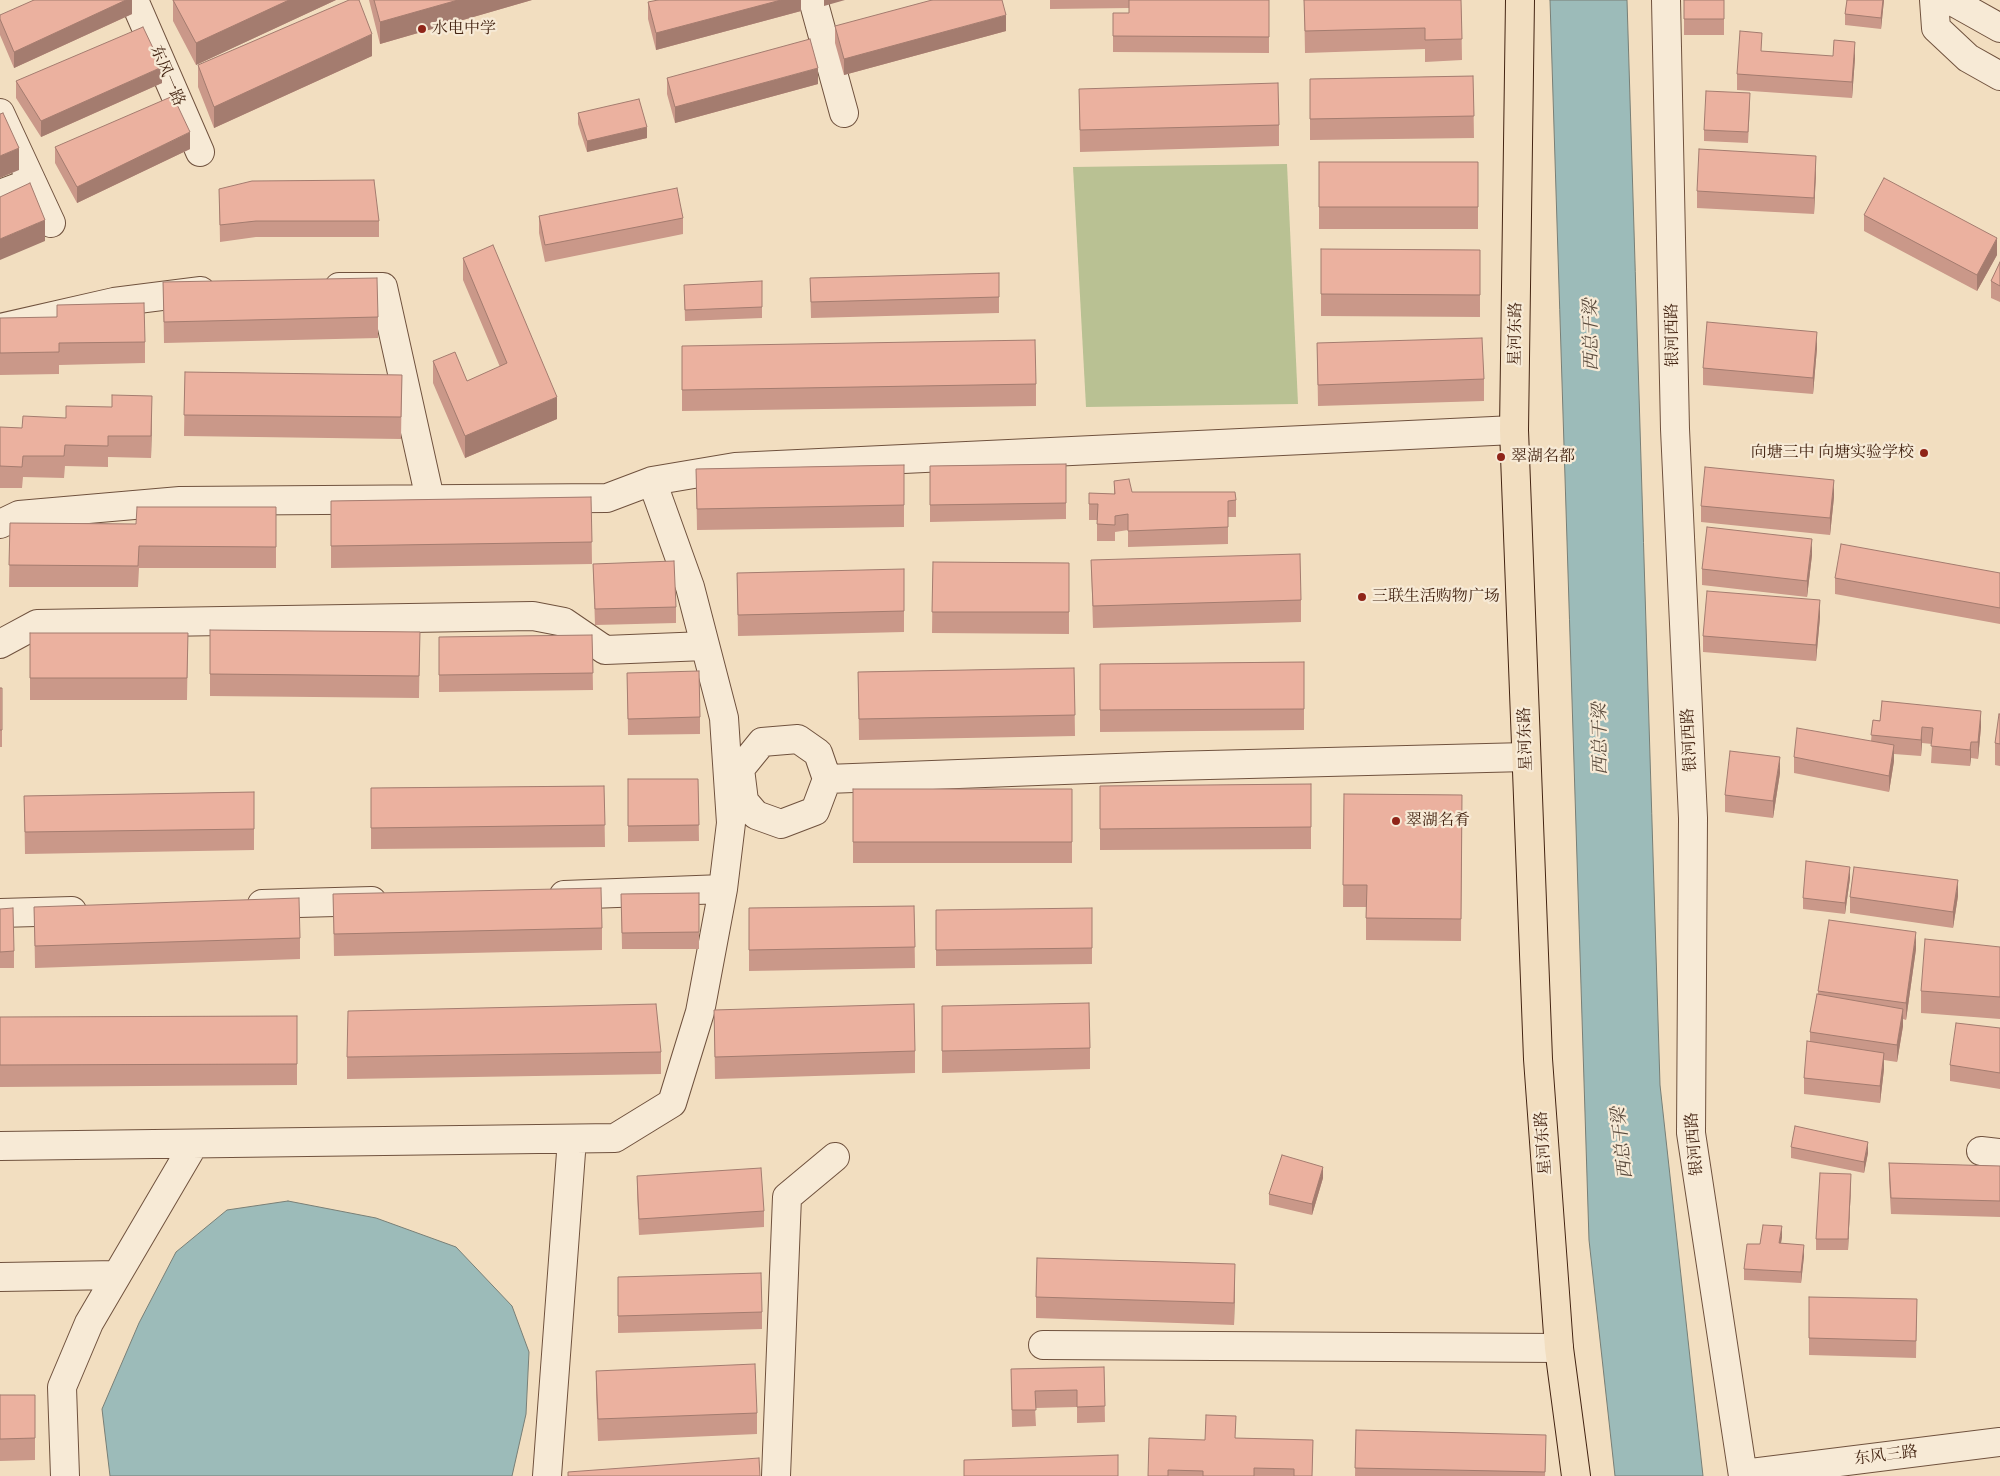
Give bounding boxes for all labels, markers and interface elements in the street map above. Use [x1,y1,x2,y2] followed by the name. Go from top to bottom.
[432,19,496,39] place label: 水电中学
[416,23,428,35] marker: 水电中学
[146,43,188,109] street label: 东风一路
[1581,299,1603,371] water label: 西总干梁
[1506,302,1526,366] street label: 星河东路
[1663,303,1683,367] street label: 银河西路
[1751,443,1914,463] place label: 向塘三中 向塘实验学校
[1511,447,1575,467] place label: 翠湖名都
[1918,447,1930,459] marker: 向塘三中 向塘实验学校
[1495,451,1507,463] marker: 翠湖名都
[1372,587,1500,607] place label: 三联生活购物广场
[1356,591,1368,603] marker: 三联生活购物广场
[1590,703,1612,775] water label: 西总干梁
[1515,707,1537,771] street label: 星河东路
[1679,708,1701,772] street label: 银河西路
[1406,811,1470,831] place label: 翠湖名肴
[1390,815,1402,827] marker: 翠湖名肴
[1608,1106,1638,1180] water label: 西总干梁
[1532,1110,1556,1176] street label: 星河东路
[1683,1111,1707,1177] street label: 银河西路
[1853,1443,1919,1469] street label: 东风三路

